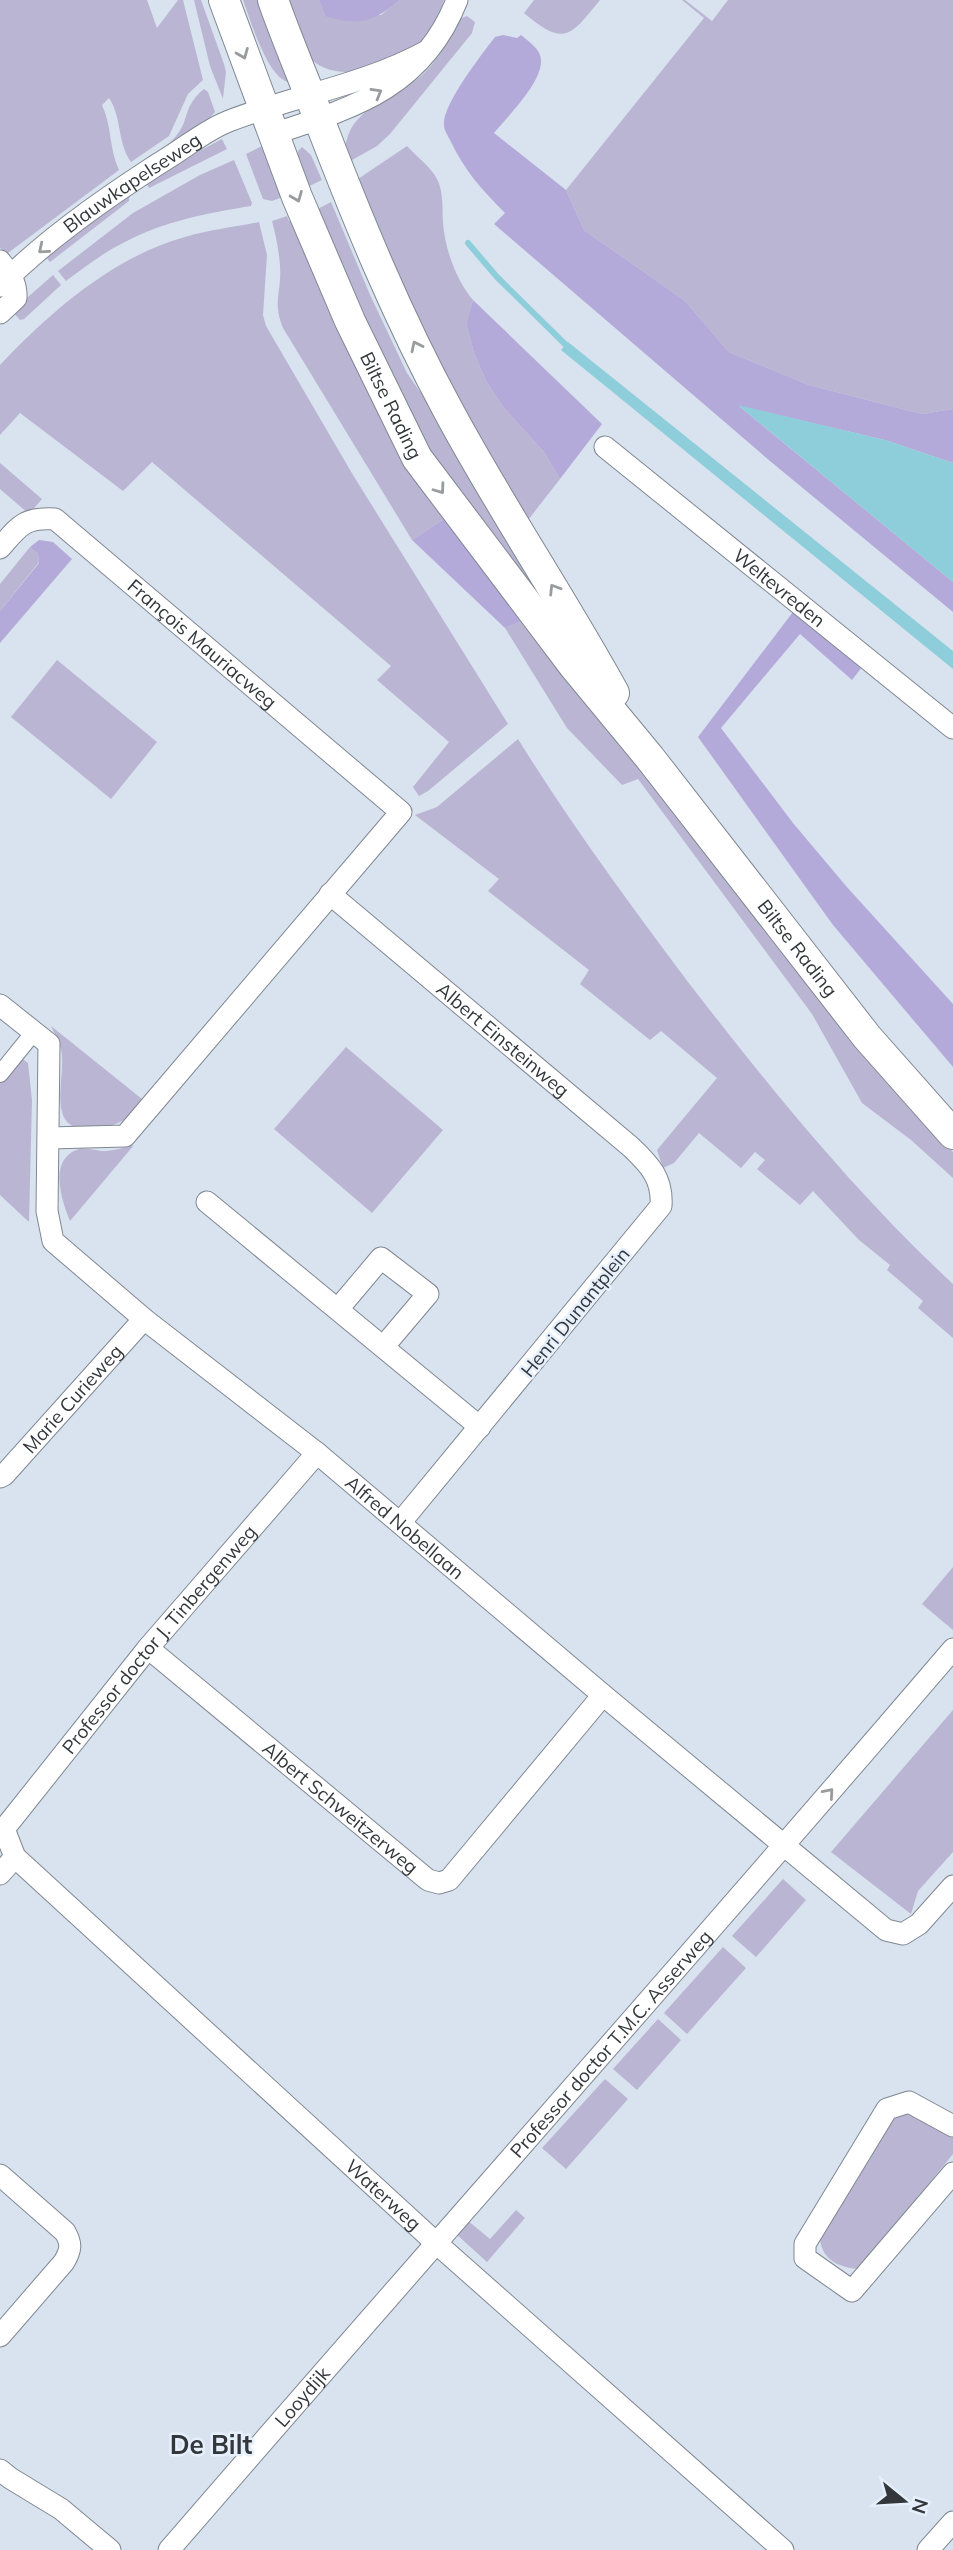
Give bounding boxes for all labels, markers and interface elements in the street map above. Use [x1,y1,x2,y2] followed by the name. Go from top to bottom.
[235,48,249,60] one-way arrow
[370,88,383,101] one-way arrow
[58,127,205,238] street label: Blauwkapelseweg
[289,191,303,203] one-way arrow
[38,241,51,253] one-way arrow
[411,341,425,353] one-way arrow
[355,348,428,463] street label: Biltse Rading
[432,481,444,494] one-way arrow
[728,543,830,632] street label: Weltevreden
[123,574,282,714] street label: François Mauriacweg
[549,584,562,597] one-way arrow
[753,895,843,1001] street label: Biltse Rading
[432,977,574,1102] street label: Albert Einsteinweg
[515,1242,635,1382] street label: Henri Dunantplein
[17,1339,128,1458] street label: Marie Curieweg
[341,1470,469,1584] street label: Alfred Nobellaan
[57,1520,261,1759] street label: Professor doctor J. Tinbergenweg
[258,1736,423,1879] street label: Albert Schweitzerweg
[821,1789,833,1802] one-way arrow
[505,1925,717,2162] street label: Professor doctor T.M.C. Asserweg
[341,2154,426,2235] street label: Waterweg
[269,2362,335,2432] street label: Looydijk
[170,2428,252,2461] district label: De Bilt
[869,2466,939,2536] north arrow
[907,2496,934,2517] text: N

